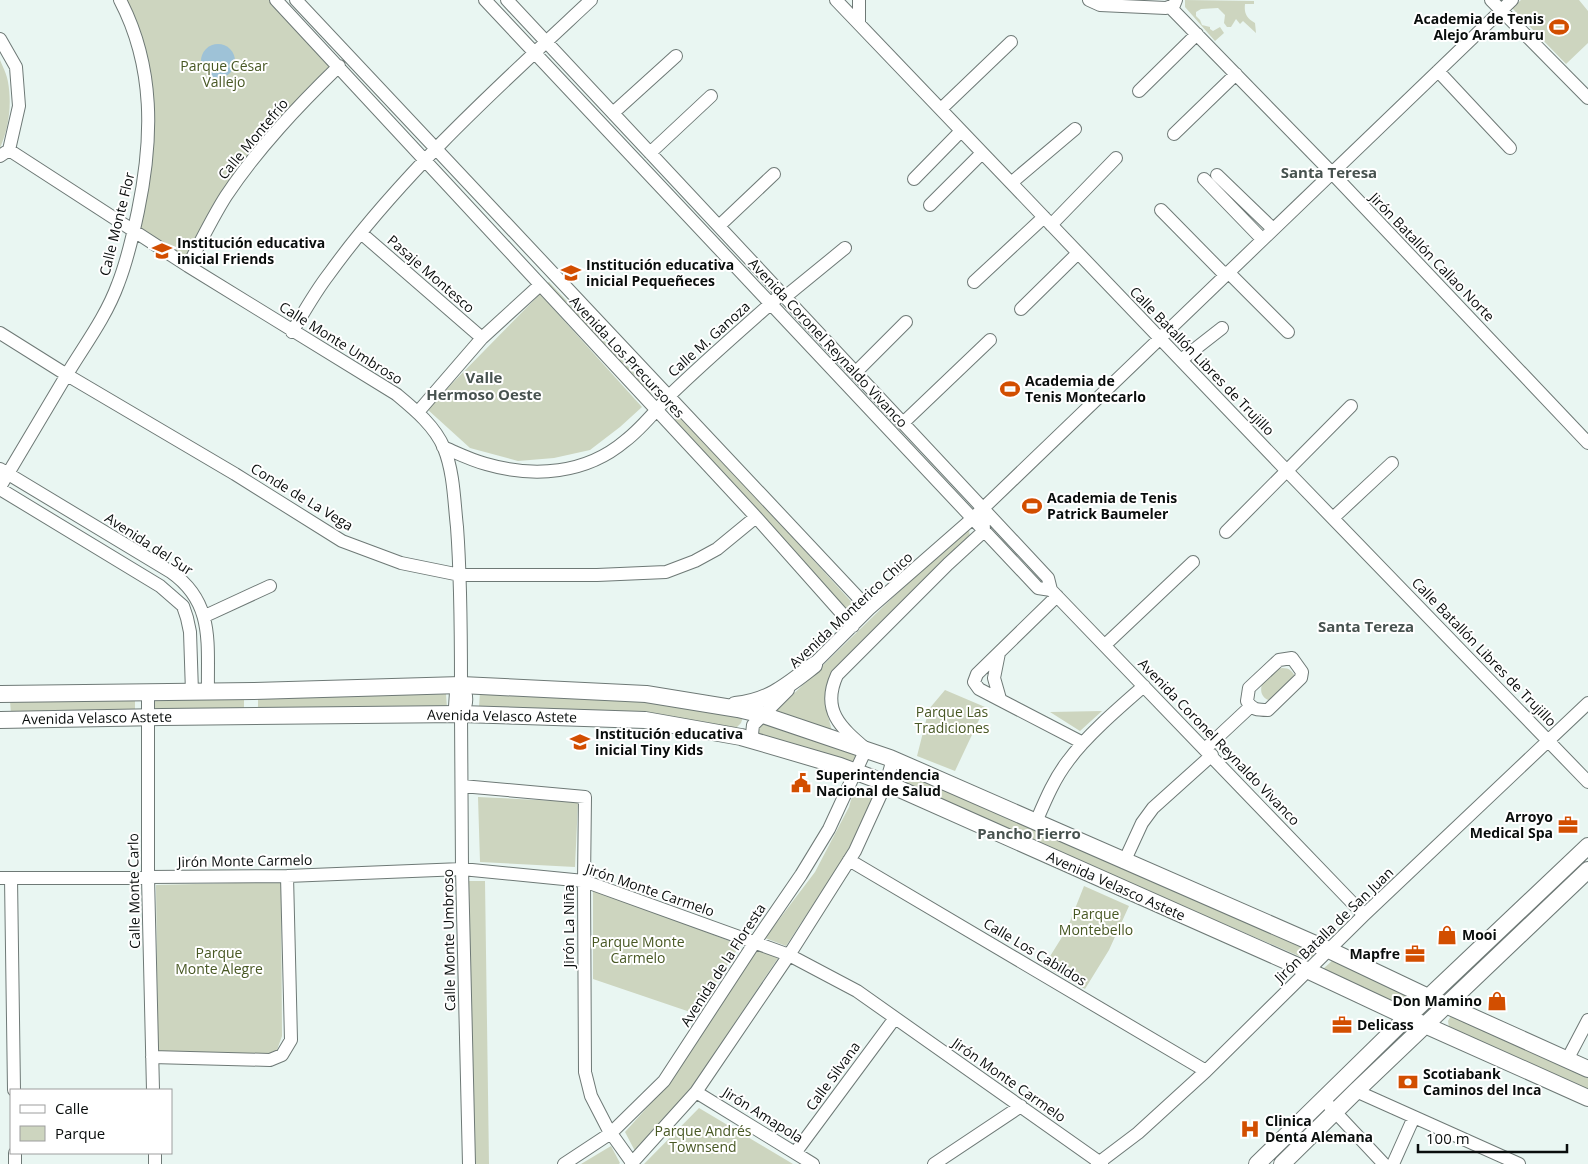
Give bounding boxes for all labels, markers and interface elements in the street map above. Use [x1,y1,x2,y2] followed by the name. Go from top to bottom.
[1414,9,1544,44] place label: Academia de Tenis Alejo Aramburu
[1548,16,1570,38] sports icon: Academia de Tenis Alejo Aramburu
[180,56,268,91] park label: Parque César Vallejo
[213,94,292,183] street label: Calle Montefrío
[1281,162,1377,182] district label: Santa Teresa
[94,170,139,278] street label: Calle Monte Flor
[1364,187,1499,325] street label: Jirón Batallón Callao Norte
[384,230,479,317] street label: Pasaje Montesco
[177,233,325,268] place label: Institución educativa inicial Friends
[151,240,173,262] school or university icon: Institución educativa inicial Friends
[745,254,912,431] street label: Avenida Coronel Reynaldo Vivanco
[586,255,734,290] place label: Institución educativa inicial Pequeñeces
[560,262,582,284] school or university icon: Institución educativa inicial Pequeñeces
[1126,282,1279,439] street label: Calle Batallón Libres de Trujillo
[566,292,689,422] street label: Avenida Los Precursores
[276,297,407,388] street label: Calle Monte Umbroso
[664,297,754,381] street label: Calle M. Ganoza
[426,367,542,404] district label: Valle Hermoso Oeste
[1025,371,1146,406] place label: Academia de Tenis Montecarlo
[999,378,1021,400] sports icon: Academia de Tenis Montecarlo
[248,458,357,535] street label: Conde de La Vega
[1047,488,1177,523] place label: Academia de Tenis Patrick Baumeler
[1021,495,1043,517] sports icon: Academia de Tenis Patrick Baumeler
[102,508,197,579] street label: Avenida del Sur
[785,547,917,672] street label: Avenida Monterico Chico
[1408,573,1561,730] street label: Calle Batallón Libres de Trujillo
[1318,616,1414,636] district label: Santa Tereza
[1134,654,1304,829] street label: Avenida Coronel Reynaldo Vivanco
[914,702,990,737] park label: Parque Las Tradiciones
[427,705,577,726] street label: Avenida Velasco Astete
[22,707,172,728] street label: Avenida Velasco Astete
[595,724,743,759] place label: Institución educativa inicial Tiny Kids
[569,731,591,753] school or university icon: Institución educativa inicial Tiny Kids
[816,765,941,800] place label: Superintendencia Nacional de Salud
[790,772,812,794] public building icon: Superintendencia Nacional de Salud
[1470,807,1553,842] place label: Arroyo Medical Spa
[1557,814,1579,836] office icon: Arroyo Medical Spa
[977,823,1081,843] district label: Pancho Fierro
[123,833,144,949] street label: Calle Monte Carlo
[1044,846,1189,925] street label: Avenida Velasco Astete
[175,850,313,871] street label: Jirón Monte Carmelo
[581,858,717,920] street label: Jirón Monte Carmelo
[1269,863,1397,988] street label: Jirón Batalla de San Juan
[438,869,459,1011] street label: Calle Monte Umbroso
[559,885,578,969] street label: Jirón La Niña
[676,900,769,1030] street label: Avenida de la Floresta
[1059,904,1133,939] park label: Parque Montebello
[980,913,1091,990] street label: Calle Los Cabildos
[1436,924,1458,946] shop icon: Mooi
[1462,925,1497,944] place label: Mooi
[591,932,685,967] park label: Parque Monte Carmelo
[175,943,263,978] park label: Parque Monte Alegre
[1404,943,1426,965] office icon: Mapfre
[1349,944,1400,963] place label: Mapfre
[1486,990,1508,1012] shop icon: Don Mamino
[1393,991,1482,1010] place label: Don Mamino
[1331,1014,1353,1036] office icon: Delicass
[1357,1015,1414,1034] place label: Delicass
[947,1032,1070,1126] street label: Jirón Monte Carmelo
[801,1037,864,1114] street label: Calle Silvana
[1423,1064,1541,1099] place label: Scotiabank Caminos del Inca
[1397,1071,1419,1093] bank icon: Scotiabank Caminos del Inca
[718,1081,807,1147] street label: Jirón Amapola
[10,1089,172,1154] legend
[55,1098,89,1118] text: Calle
[1265,1111,1373,1146] place label: Clinica Denta Alemana
[1239,1118,1261,1140] hospital icon: Clinica Denta Alemana
[655,1121,752,1156] park label: Parque Andrés Townsend
[1418,1122,1567,1154] scale bar
[55,1123,105,1143] text: Parque
[1426,1128,1470,1148] text: 100 m

